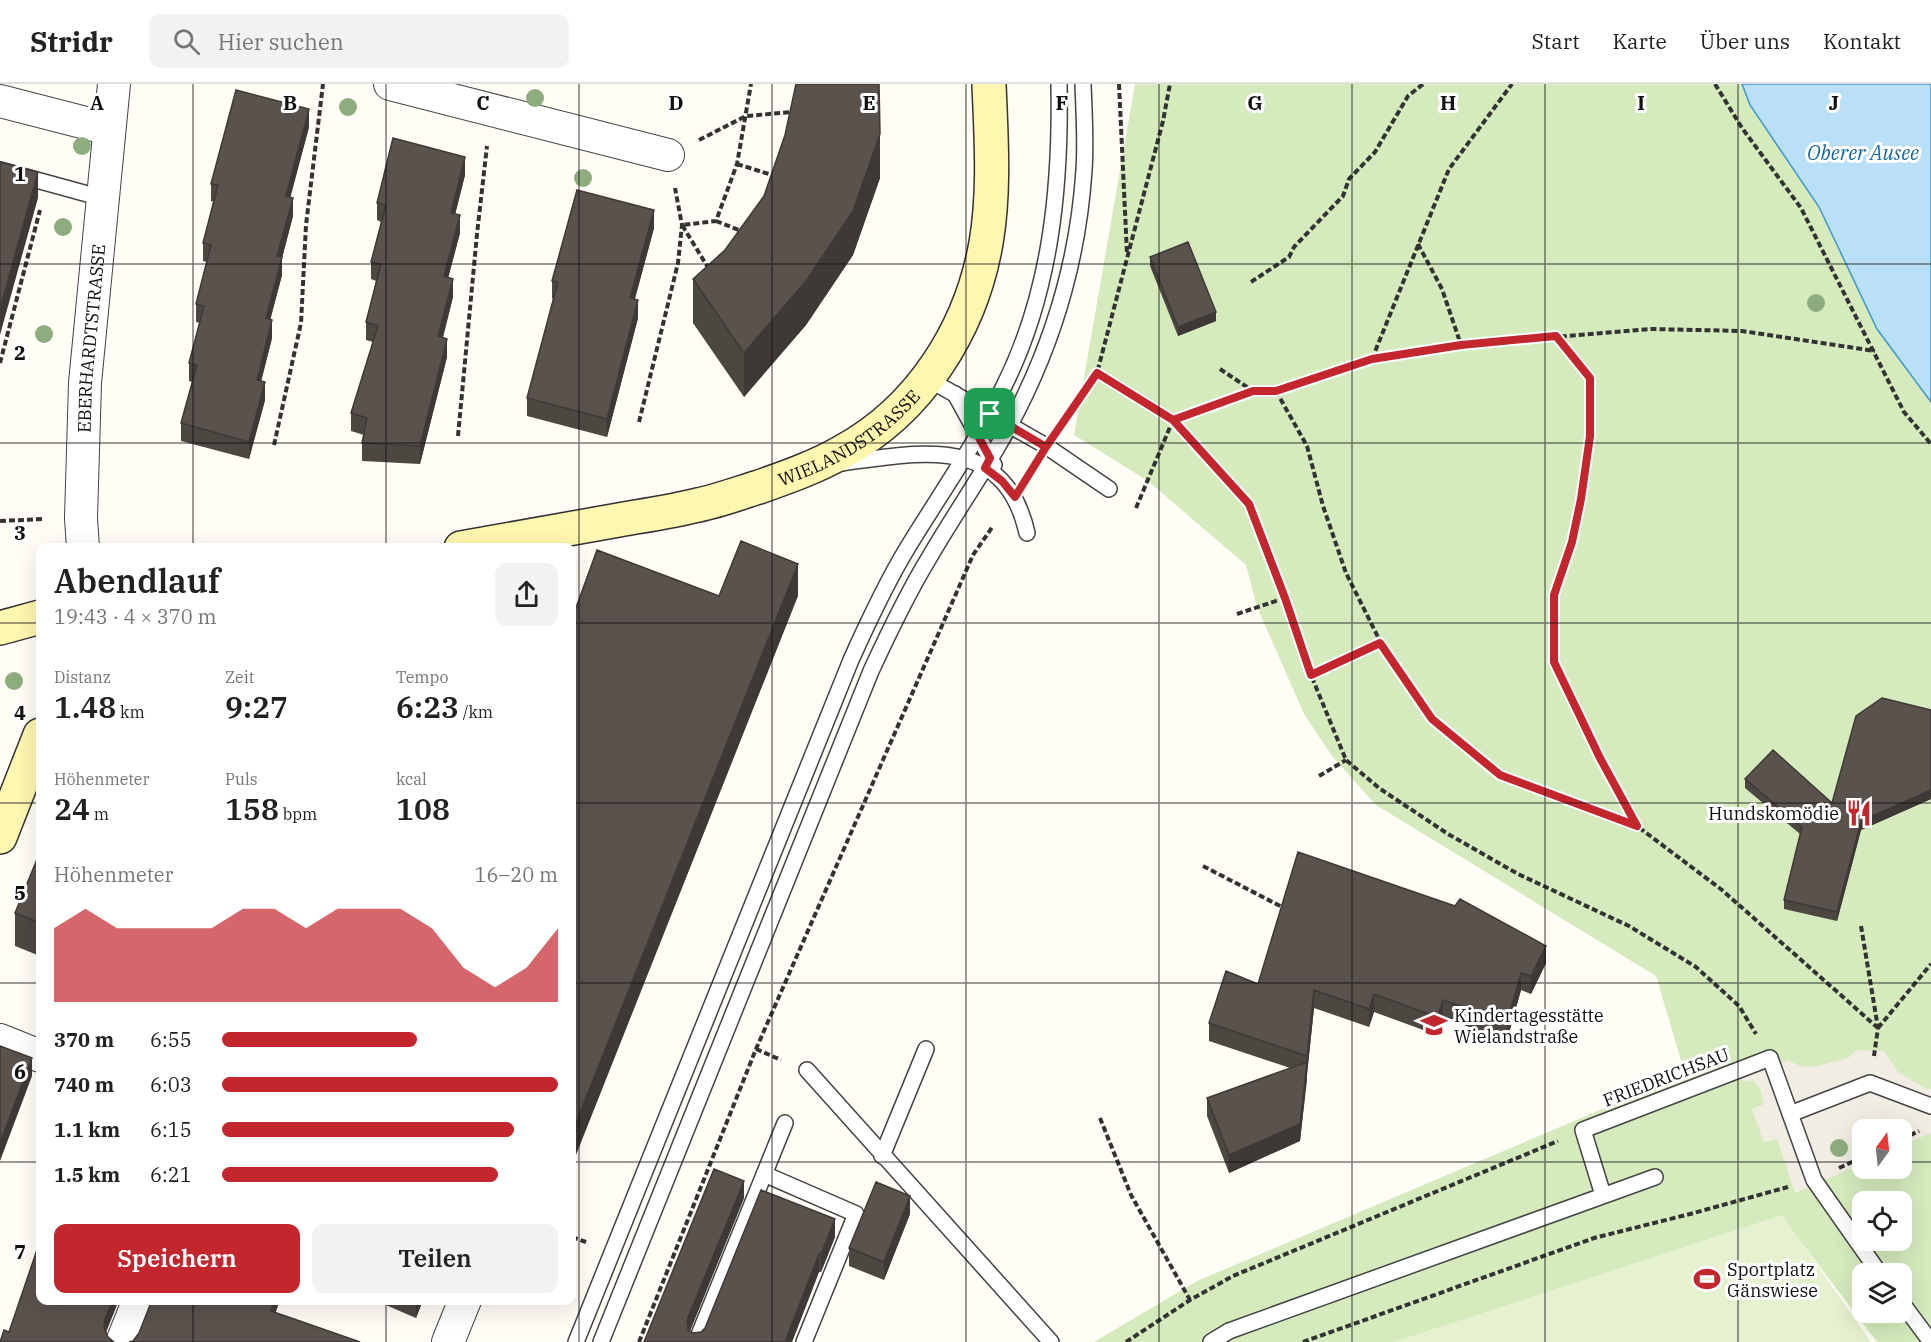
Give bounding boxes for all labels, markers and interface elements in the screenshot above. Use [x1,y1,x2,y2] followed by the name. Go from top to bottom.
[149,14,569,68] search box
[30,23,113,60] text: Stridr
[170,25,203,58] icon: search
[218,27,344,56] text: Hier suchen
[1531,27,1580,55] text: Start
[1613,27,1667,55] text: Karte
[1700,27,1790,55] text: Über uns
[1823,27,1901,55] text: Kontakt
[90,89,104,116] text: A
[283,89,297,116] text: B
[476,89,490,116] text: C
[668,89,684,116] text: D
[862,89,876,116] text: E
[1056,89,1068,116] text: F
[1247,89,1263,116] text: G
[1440,89,1456,116] text: H
[1637,89,1645,116] text: I
[1829,89,1839,116] text: J
[1807,139,1919,166] water label: Oberer Ausee
[14,160,26,187] text: 1
[72,243,110,433] street label: EBERHARDTSTRASSE
[14,339,26,366] text: 2
[775,385,925,491] street label: WIELANDSTRASSE
[964,388,1015,439] pin
[973,397,1006,430] icon: arrive
[14,519,26,546] text: 3
[54,559,220,602] text: Abendlauf
[495,563,558,626] button: share
[54,603,217,630] text: 19:43 · 4 × 370 m
[54,667,111,687] text: Distanz
[225,667,254,687] text: Zeit
[396,667,449,687] text: Tempo
[54,687,116,726] text: 1.48
[225,687,288,726] text: 9:27
[396,687,459,726] text: 6:23
[14,699,26,726] text: 4
[116,702,145,722] text: km
[459,702,493,722] text: /km
[54,769,150,789] text: Höhenmeter
[225,769,258,789] text: Puls
[396,769,427,789] text: kcal
[54,789,90,828] text: 24
[225,789,279,828] text: 158
[396,789,450,828] text: 108
[1844,798,1874,828] restaurant icon: Hundskomödie
[1708,802,1839,825] place label: Hundskomödie
[90,804,109,824] text: m
[279,804,317,824] text: bpm
[54,861,173,888] text: Höhenmeter
[475,861,558,888] text: 16–20 m
[14,879,26,906] text: 5
[1454,1004,1604,1048] place label: Kindertagesstätte Wielandstraße
[1419,1010,1449,1040] school or university icon: Kindertagesstätte Wielandstraße
[54,1026,114,1053] text: 370 m
[150,1026,192,1053] text: 6:55
[1600,1042,1732,1112] street label: FRIEDRICHSAU
[14,1058,26,1085] text: 6
[54,1071,114,1098] text: 740 m
[150,1071,192,1098] text: 6:03
[54,1116,120,1143] text: 1.1 km
[150,1116,192,1143] text: 6:15
[1852,1119,1912,1179] north arrow
[1852,1119,1912,1323] map controls
[54,1161,120,1188] text: 1.5 km
[150,1161,192,1188] text: 6:21
[1852,1191,1912,1251] button: locate
[54,1224,300,1293] button: Speichern
[312,1224,558,1293] button: Teilen
[14,1238,26,1265] text: 7
[1727,1258,1818,1302] place label: Sportplatz Gänswiese
[1852,1263,1912,1323] button: layers
[1692,1264,1722,1294] sports icon: Sportplatz Gänswiese

